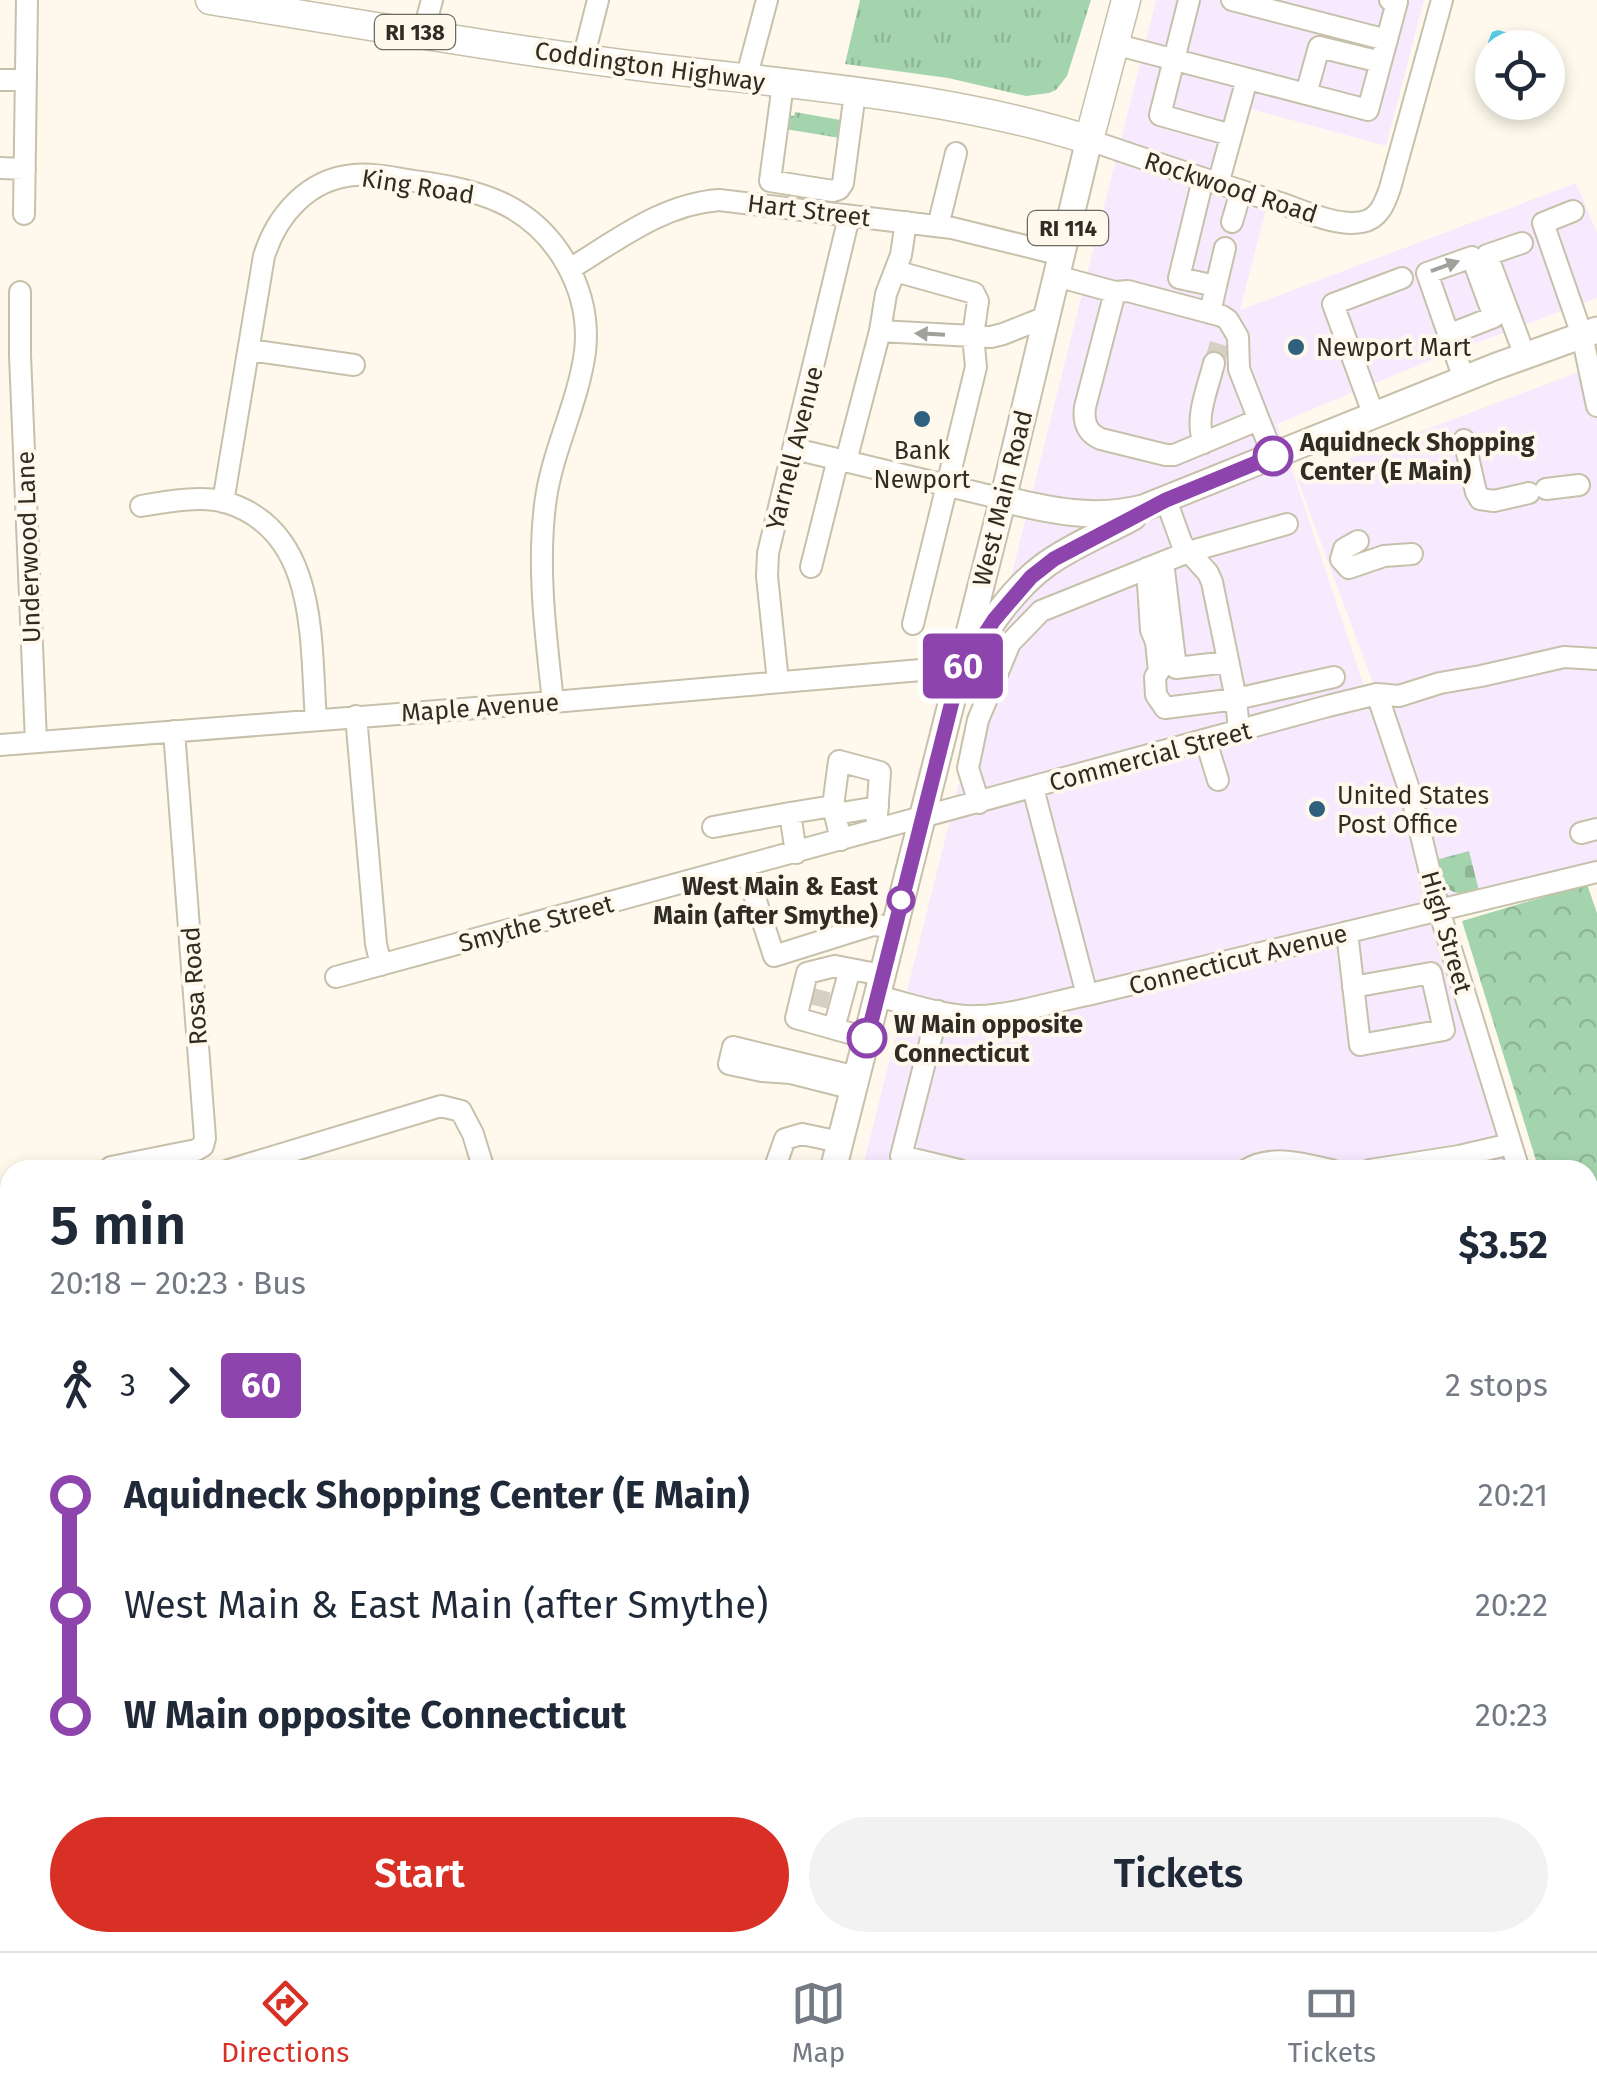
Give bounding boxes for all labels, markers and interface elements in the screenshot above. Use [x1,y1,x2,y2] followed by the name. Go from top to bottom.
[375,15,455,49] road number: RI 138
[1475,30,1565,120] map controls
[1475,30,1565,120] button: locate
[533,36,768,98] street label: Coddington Highway
[1140,146,1321,230] street label: Rockwood Road
[359,163,476,211] street label: King Road
[746,189,873,234] street label: Hart Street
[1028,211,1108,245] road number: RI 114
[1431,258,1461,273] one-way arrow
[914,326,945,342] one-way arrow
[1316,333,1472,363] place label: Newport Mart
[1285,336,1307,358] marker: Newport Mart
[760,363,830,533] street label: Yarnell Avenue
[967,407,1039,589] street label: West Main Road
[911,408,933,430] marker: Bank Newport
[1299,428,1535,487] place label: Aquidneck Shopping Center (E Main)
[874,436,971,495] place label: Bank Newport
[1254,437,1292,475] marker: Aquidneck Shopping Center (E Main)
[11,450,47,644] street label: Underwood Lane
[918,634,1008,698] line badge: 60
[943,645,983,687] text: 60
[400,688,560,728] street label: Maple Avenue
[1046,715,1255,798] street label: Commercial Street
[1337,781,1489,840] place label: United States Post Office
[1306,798,1328,820] marker: United States Post Office
[1414,868,1478,998] street label: High Street
[653,872,878,931] place label: West Main & East Main (after Smythe)
[888,887,914,913] marker: West Main & East Main (after Smythe)
[456,889,618,959] street label: Smythe Street
[1126,918,1351,1002] street label: Connecticut Avenue
[176,926,214,1046] street label: Rosa Road
[894,1010,1083,1069] place label: W Main opposite Connecticut
[848,1019,886,1057] marker: W Main opposite Connecticut
[50,1193,186,1259] text: 5 min
[1458,1222,1548,1268] text: $3.52
[50,1264,306,1302] text: 20:18 – 20:23 · Bus
[50,1358,105,1413] icon: walk
[151,1358,206,1413] icon: forward
[241,1364,281,1406] text: 60
[120,1366,136,1404] text: 3
[1445,1366,1548,1404] text: 2 stops
[124,1472,750,1518] text: Aquidneck Shopping Center (E Main)
[1478,1476,1548,1514] text: 20:21
[124,1582,768,1628] text: West Main & East Main (after Smythe)
[1475,1586,1548,1624] text: 20:22
[124,1692,626,1738] text: W Main opposite Connecticut
[1475,1696,1548,1734] text: 20:23
[50,1817,789,1932] button: Start
[809,1817,1548,1932] button: Tickets
[221,1976,349,2069] tab: Directions
[791,1976,846,2069] tab: Map
[1288,1976,1376,2069] tab: Tickets

